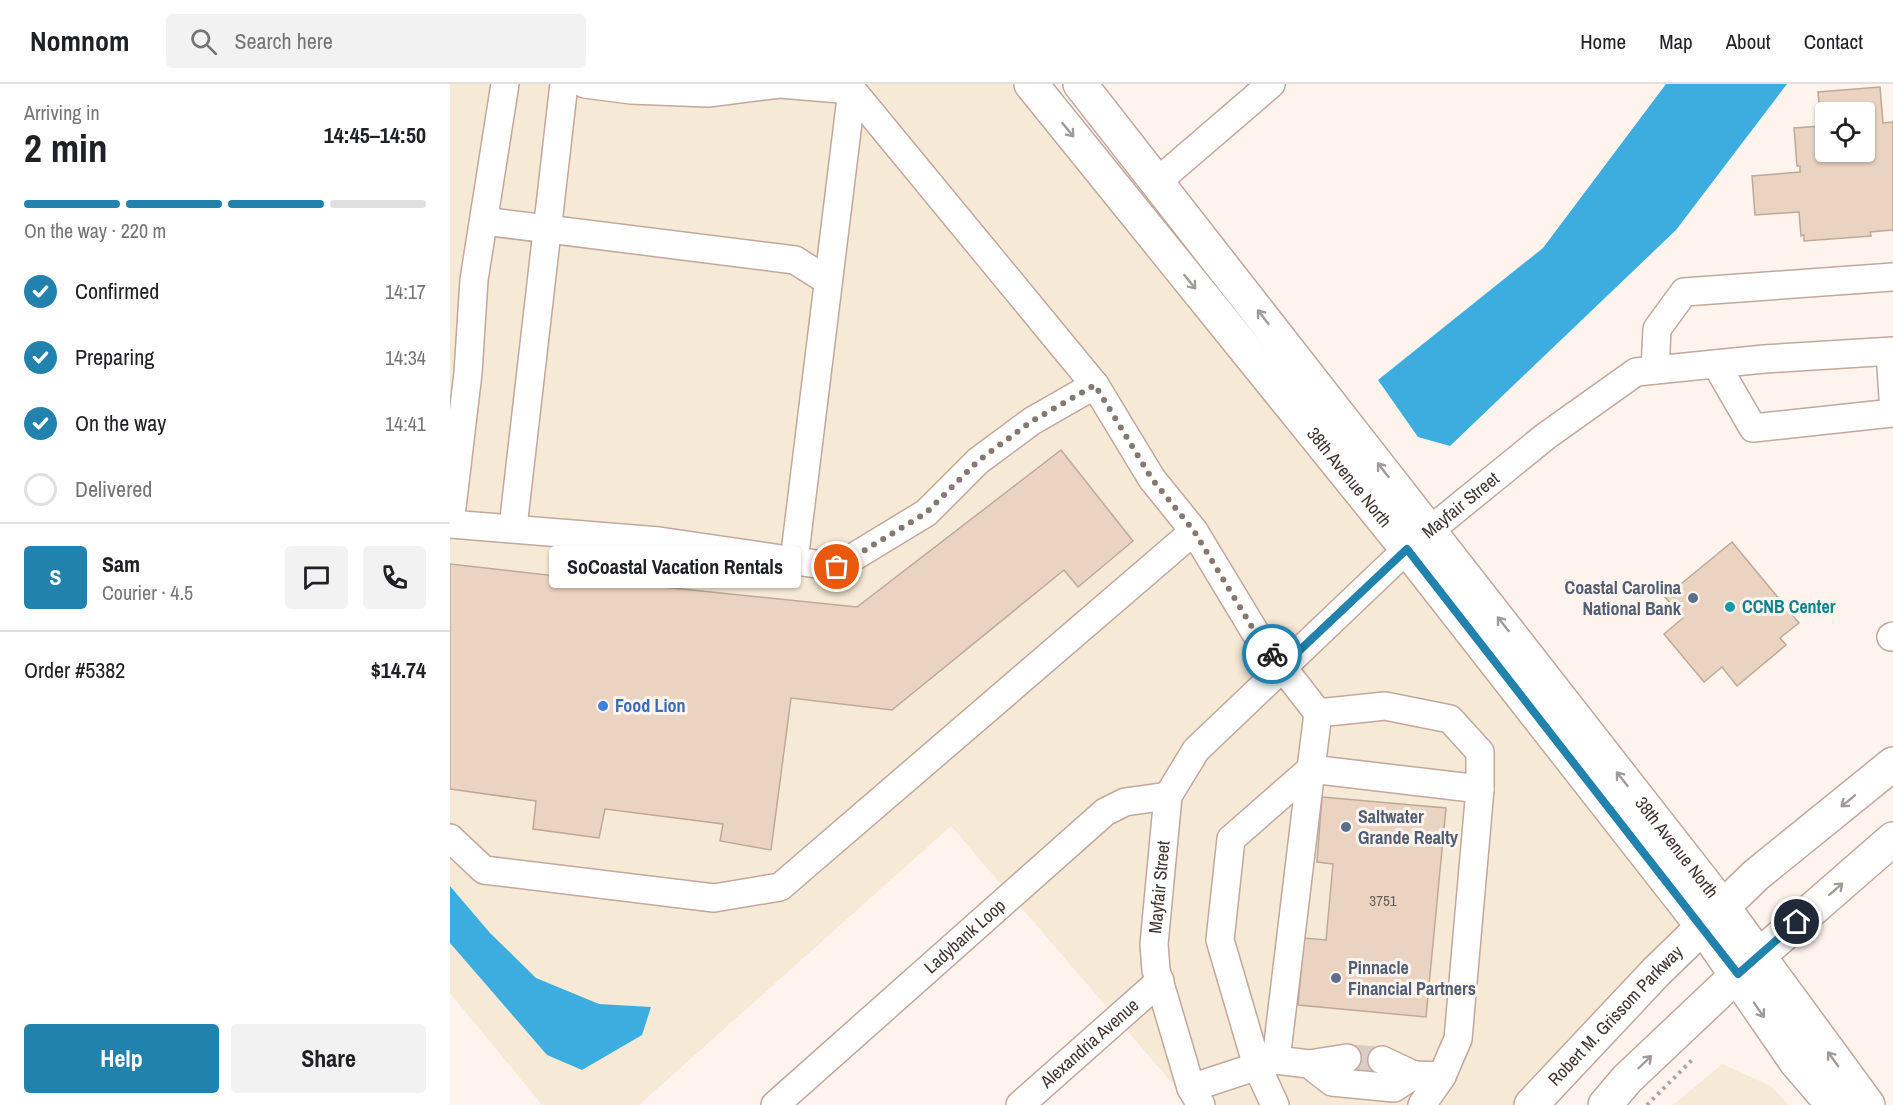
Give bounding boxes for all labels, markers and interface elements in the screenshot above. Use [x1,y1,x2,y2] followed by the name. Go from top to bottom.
[166,14,586,68] search box
[30,22,130,60] text: Nomnom
[187,25,220,58] icon: search
[235,26,333,56] text: Search here
[1580,27,1626,56] text: Home
[1659,27,1693,56] text: Map
[1726,27,1771,56] text: About
[1804,27,1863,56] text: Contact
[24,99,100,126] text: Arriving in
[1815,102,1875,162] map controls
[1815,102,1875,162] button: locate
[324,120,426,150] text: 14:45–14:50
[1061,121,1074,137] one-way arrow
[24,122,108,174] text: 2 min
[24,217,166,244] text: On the way · 220 m
[1183,274,1196,290] one-way arrow
[24,275,57,308] icon: check
[75,276,159,306] text: Confirmed
[385,278,426,305] text: 14:17
[1256,309,1269,325] one-way arrow
[24,341,57,374] icon: check
[75,342,154,372] text: Preparing
[385,344,426,371] text: 14:34
[24,407,57,440] icon: check
[75,408,166,438] text: On the way
[385,410,426,437] text: 14:41
[1301,422,1398,533] street label: 38th Avenue North
[1377,462,1390,478] one-way arrow
[1416,466,1504,544] street label: Mayfair Street
[75,474,152,504] text: Delivered
[811,541,862,592] pin
[285,546,348,609] button: chat
[363,546,426,609] button: phone
[549,546,801,588] callout: SoCoastal Vacation Rentals
[102,549,140,579] text: Sam
[820,550,853,583] icon: bag
[567,553,783,580] text: SoCoastal Vacation Rentals
[49,562,62,592] text: S
[1565,575,1682,621] place label: Coastal Carolina National Bank
[102,579,193,606] text: Courier · 4.5
[1686,591,1700,605] marker: Coastal Carolina National Bank
[1742,594,1836,619] place label: CCNB Center
[1723,600,1737,614] marker: CCNB Center
[1497,617,1510,633] one-way arrow
[1242,624,1302,684] courier
[1256,638,1289,671] icon: bike
[24,655,125,685] text: Order #5382
[371,655,426,685] text: $14.74
[615,693,686,718] place label: Food Lion
[596,699,610,713] marker: Food Lion
[1616,771,1629,787] one-way arrow
[1630,791,1724,903] street label: 38th Avenue North
[1840,794,1856,807] one-way arrow
[1358,804,1459,850] place label: Saltwater Grande Realty
[1339,820,1353,834] marker: Saltwater Grande Realty
[1142,840,1176,934] street label: Mayfair Street
[1828,882,1843,896] one-way arrow
[1369,890,1397,911] house number: 3751
[919,893,1011,979] street label: Ladybank Loop
[1771,896,1822,947] pin
[1780,905,1813,938] icon: home
[1542,939,1689,1091] street label: Robert M. Grissom Parkway
[1348,955,1476,1001] place label: Pinnacle Financial Partners
[1329,971,1343,985] marker: Pinnacle Financial Partners
[1034,993,1144,1094] street label: Alexandria Avenue
[1753,1001,1765,1018] one-way arrow
[24,1024,219,1093] button: Help
[231,1024,426,1093] button: Share
[1826,1051,1839,1067] one-way arrow
[1637,1055,1652,1069] one-way arrow

